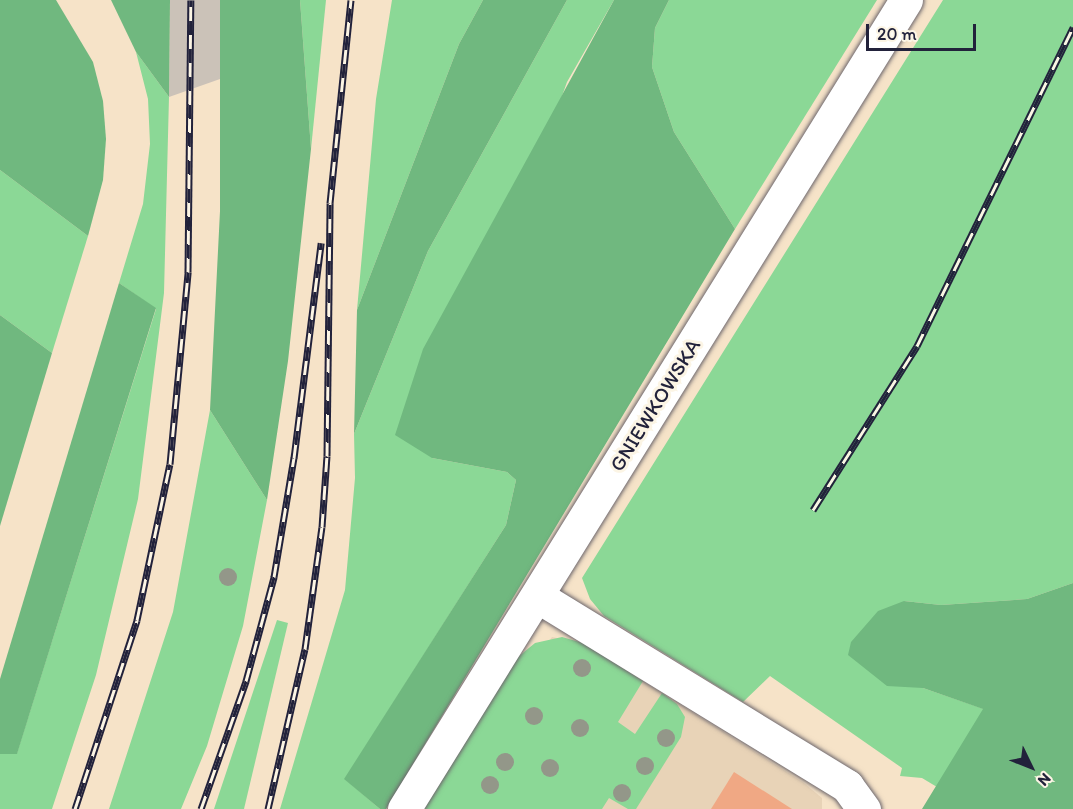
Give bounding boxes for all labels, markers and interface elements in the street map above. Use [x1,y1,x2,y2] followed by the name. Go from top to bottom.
[869,12,978,50] scale bar
[877,23,917,45] text: 20 m
[604,334,706,476] street label: GNIEWKOWSKA
[1001,737,1061,797] north arrow
[1034,769,1055,790] text: N

